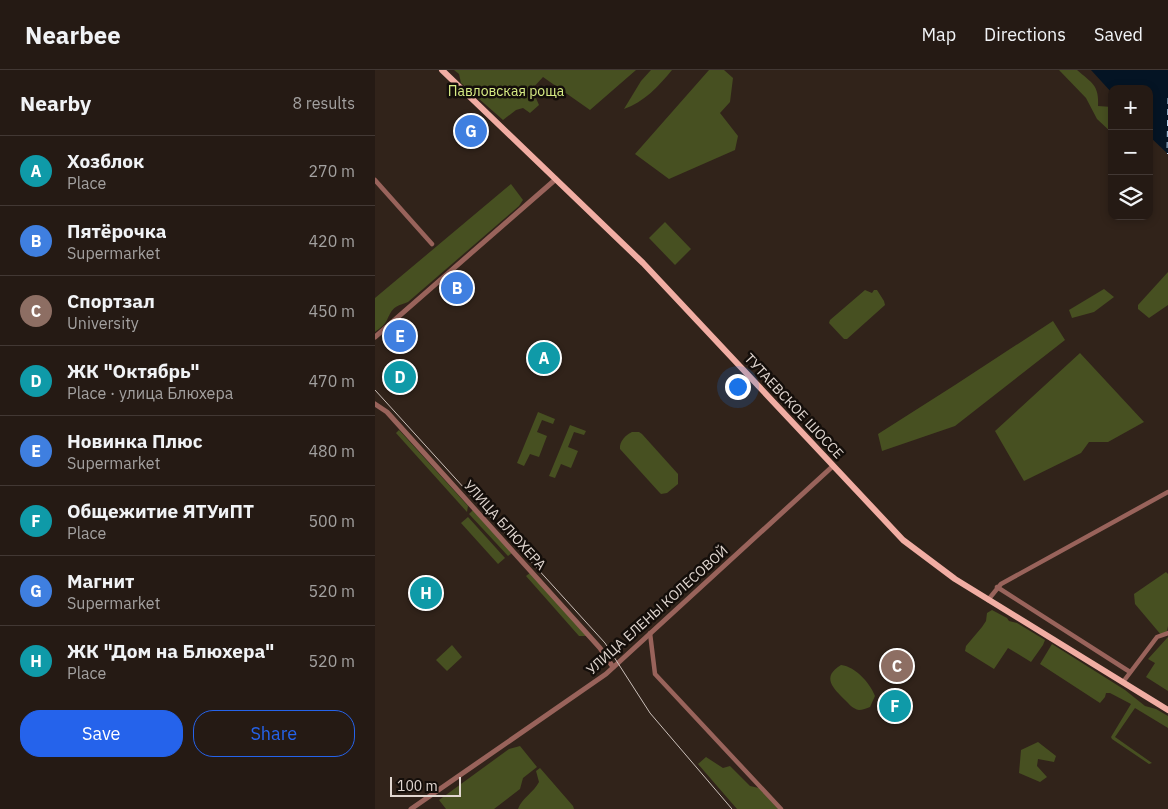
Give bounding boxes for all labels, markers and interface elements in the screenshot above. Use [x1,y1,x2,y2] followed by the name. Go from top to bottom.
[25,19,121,51] text: Nearbee
[921,23,956,46] text: Map
[984,23,1066,46] text: Directions
[1094,23,1143,46] text: Saved
[448,82,565,100] park label: Павловская роща
[1108,85,1153,220] map controls
[1108,85,1153,130] button: +
[20,89,91,117] text: Nearby
[292,93,355,113] text: 8 results
[455,112,487,150] pin: G
[1108,130,1153,175] button: −
[67,149,144,173] text: Хозблок
[31,161,41,181] text: A
[308,161,355,181] text: 270 m
[67,173,106,193] text: Place
[1108,175,1153,220] button: layers
[67,219,167,243] text: Пятёрочка
[31,231,41,251] text: B
[308,231,355,251] text: 420 m
[67,243,160,263] text: Supermarket
[441,269,473,307] pin: B
[67,289,155,313] text: Спортзал
[31,301,41,321] text: C
[308,301,355,321] text: 450 m
[67,313,139,333] text: University
[384,317,416,355] pin: E
[528,339,560,377] pin: A
[740,350,848,462] street label: ТУТАЕВСКОЕ ШОССЕ
[384,358,416,396] pin: D
[67,359,200,383] text: ЖК "Октябрь"
[30,371,42,391] text: D
[308,371,355,391] text: 470 m
[725,374,751,400] your location
[67,383,233,403] text: Place · улица Блюхера
[67,429,203,453] text: Новинка Плюс
[31,441,41,461] text: E
[308,441,355,461] text: 480 m
[67,453,160,473] text: Supermarket
[460,476,550,574] street label: УЛИЦА БЛЮХЕРА
[67,499,254,523] text: Общежитие ЯТУиПТ
[31,511,41,531] text: F
[308,511,355,531] text: 500 m
[67,523,106,543] text: Place
[582,541,732,678] street label: УЛИЦА ЕЛЕНЫ КОЛЕСОВОЙ
[67,569,134,593] text: Магнит
[410,574,442,612] pin: H
[30,581,42,601] text: G
[308,581,355,601] text: 520 m
[67,593,160,613] text: Supermarket
[67,639,274,663] text: ЖК "Дом на Блюхера"
[881,647,913,685] pin: C
[30,651,42,671] text: H
[308,651,355,671] text: 520 m
[67,663,106,683] text: Place
[879,687,911,725] pin: F
[20,710,183,757] button: Save
[193,710,355,757] button: Share
[390,774,461,797] scale bar
[397,777,438,795] text: 100 m

